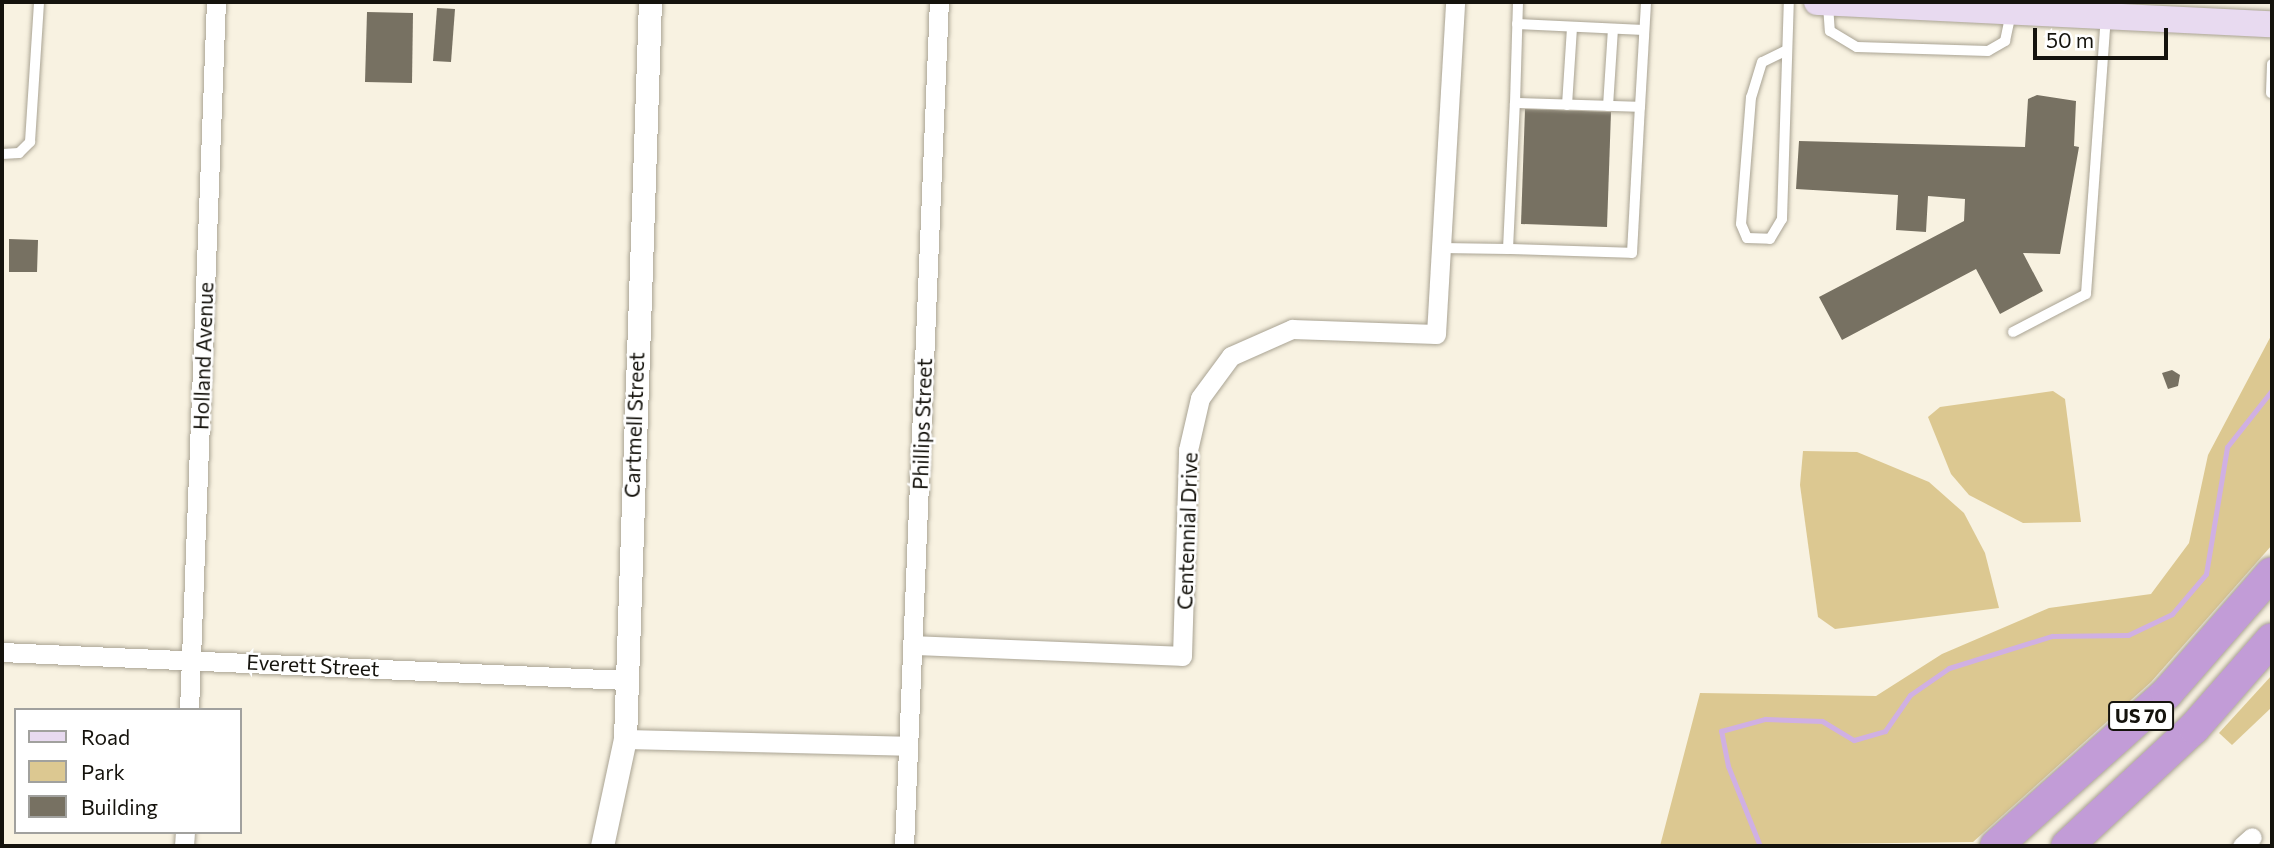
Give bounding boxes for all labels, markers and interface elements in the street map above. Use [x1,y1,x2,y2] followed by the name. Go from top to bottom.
[2036,14,2171,58] scale bar
[2046,27,2094,52] text: 50 m
[188,282,218,430] street label: Holland Avenue
[619,352,649,498] street label: Cartmell Street
[907,358,937,490] street label: Phillips Street
[1172,452,1202,610] street label: Centennial Drive
[246,649,380,681] street label: Everett Street
[2108,701,2174,732] road number: US 70
[14,708,242,834] legend
[81,724,130,749] text: Road
[81,759,125,784] text: Park
[81,794,158,819] text: Building

